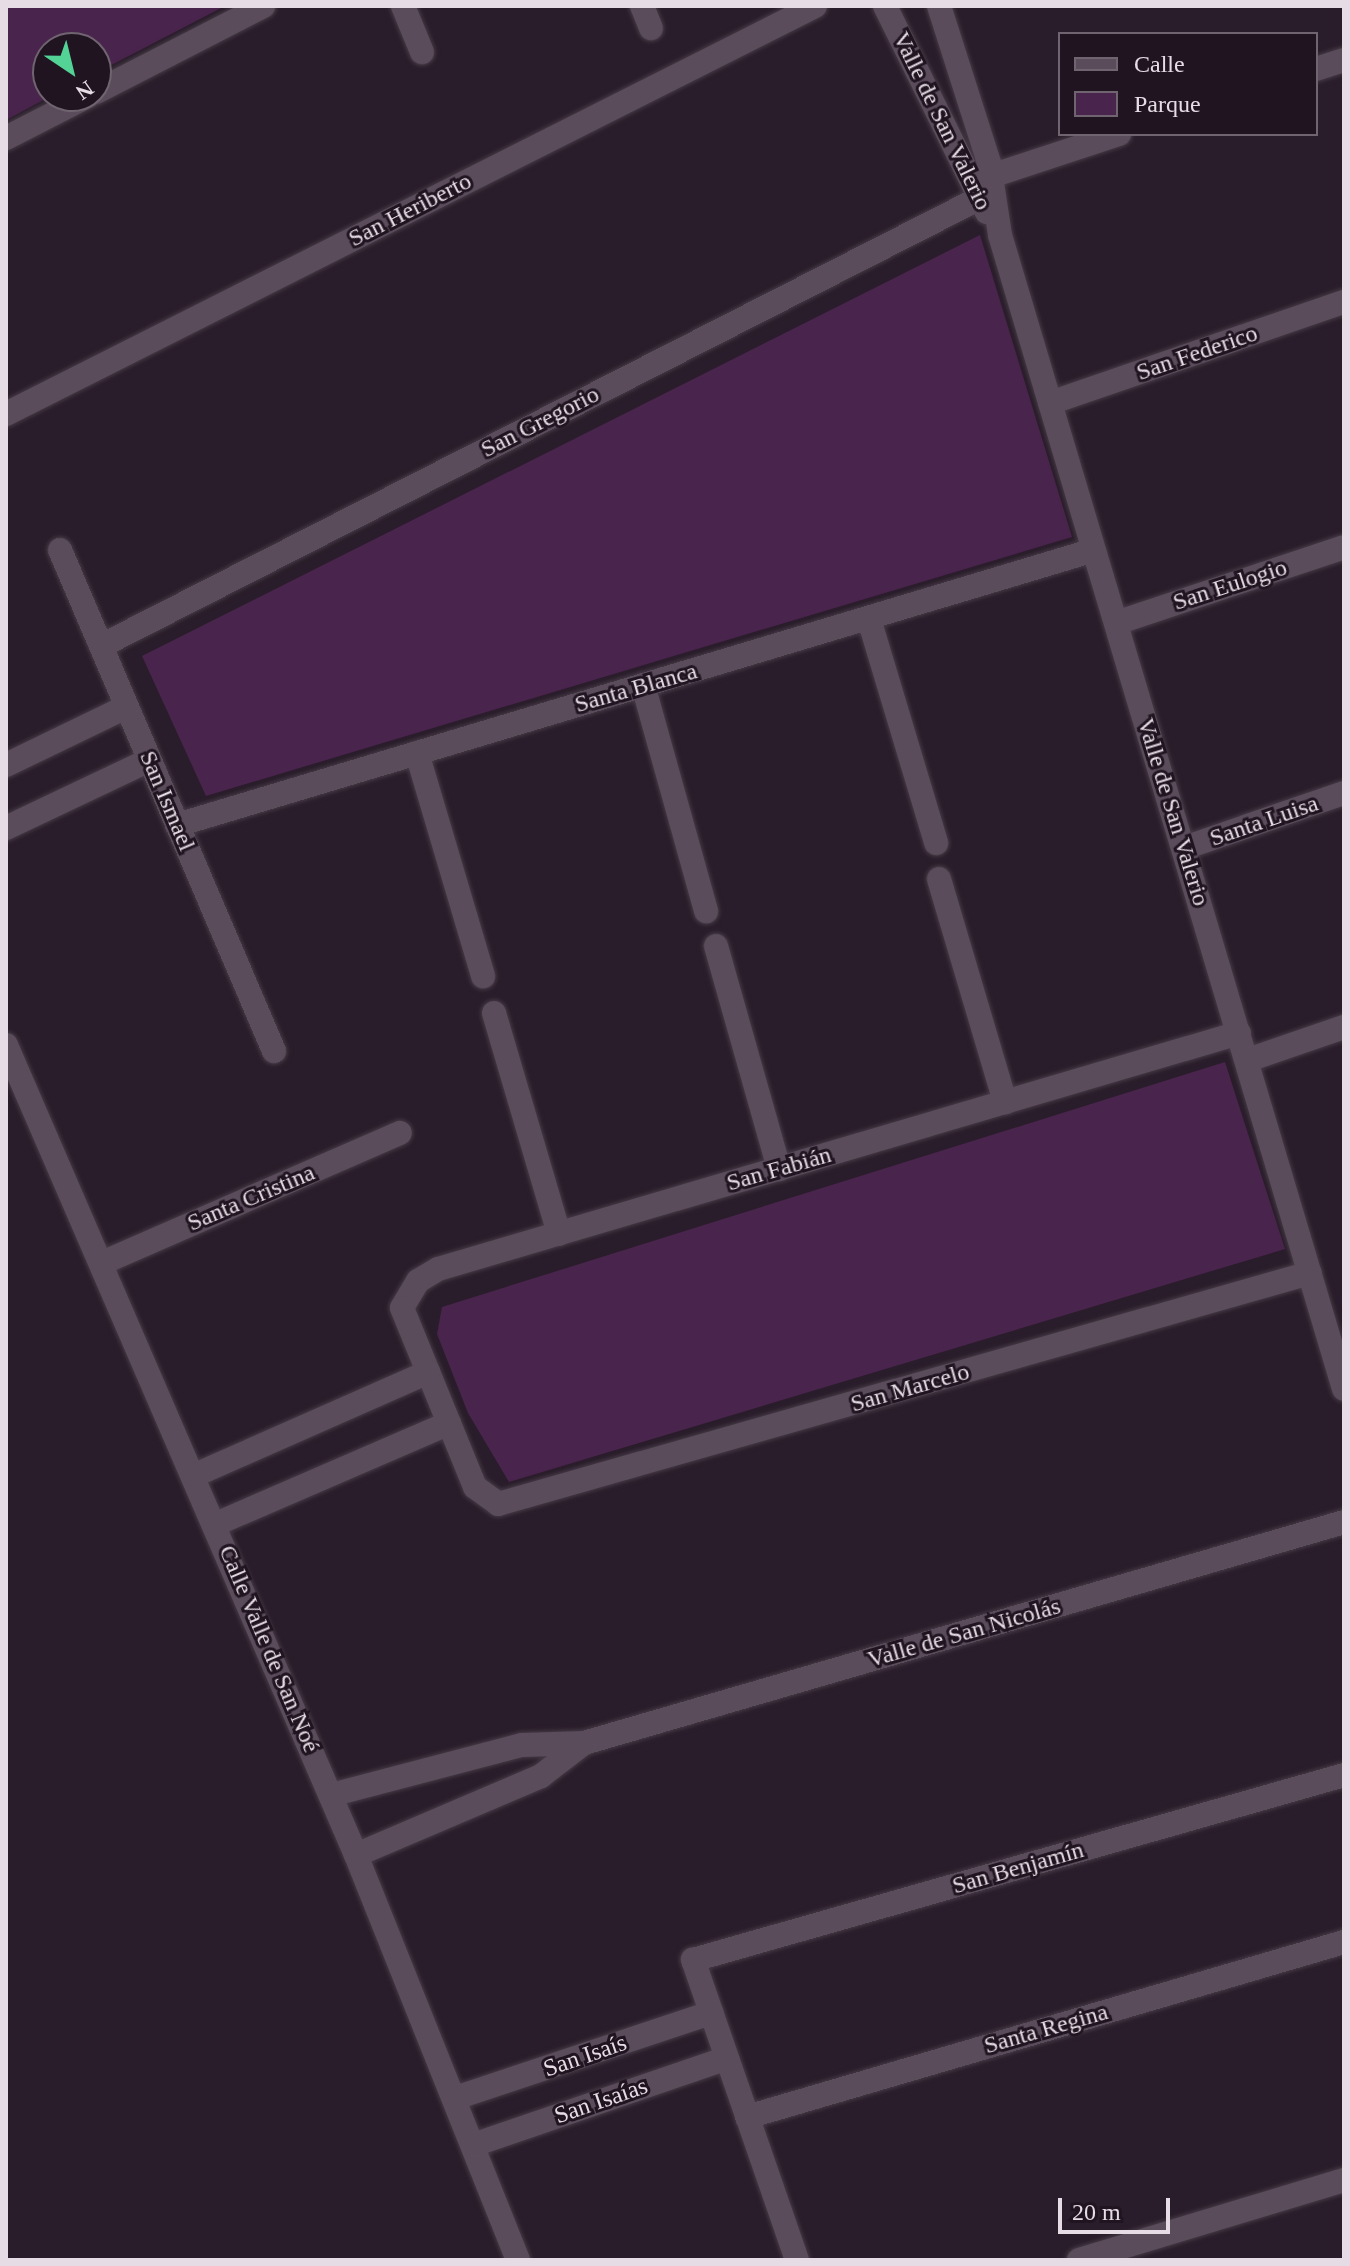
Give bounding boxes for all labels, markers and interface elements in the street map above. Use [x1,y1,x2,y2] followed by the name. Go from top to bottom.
[886,27,998,215] street label: Valle de San Valerio
[32,32,112,112] north arrow
[1058,32,1318,136] legend
[1134,51,1185,77] text: Calle
[71,76,99,105] text: N
[1134,91,1201,117] text: Parque
[344,167,476,253] street label: San Heriberto
[1133,319,1261,387] street label: San Federico
[476,380,604,464] street label: San Gregorio
[1169,553,1291,617] street label: San Eulogio
[571,657,701,719] street label: Santa Blanca
[1131,714,1215,910] street label: Valle de San Valerio
[133,747,201,855] street label: San Ismael
[1206,789,1322,853] street label: Santa Luisa
[723,1140,835,1198] street label: San Fabián
[183,1158,319,1238] street label: Santa Cristina
[847,1357,973,1419] street label: San Marcelo
[212,1541,326,1757] street label: Calle Valle de San Noé
[864,1592,1064,1674] street label: Valle de San Nicolás
[949,1836,1087,1900] street label: San Benjamín
[981,1998,1111,2060] street label: Santa Regina
[540,2028,630,2084] street label: San Isaís
[551,2072,651,2130] street label: San Isaías
[1062,2182,1174,2232] scale bar
[1072,2199,1121,2225] text: 20 m

